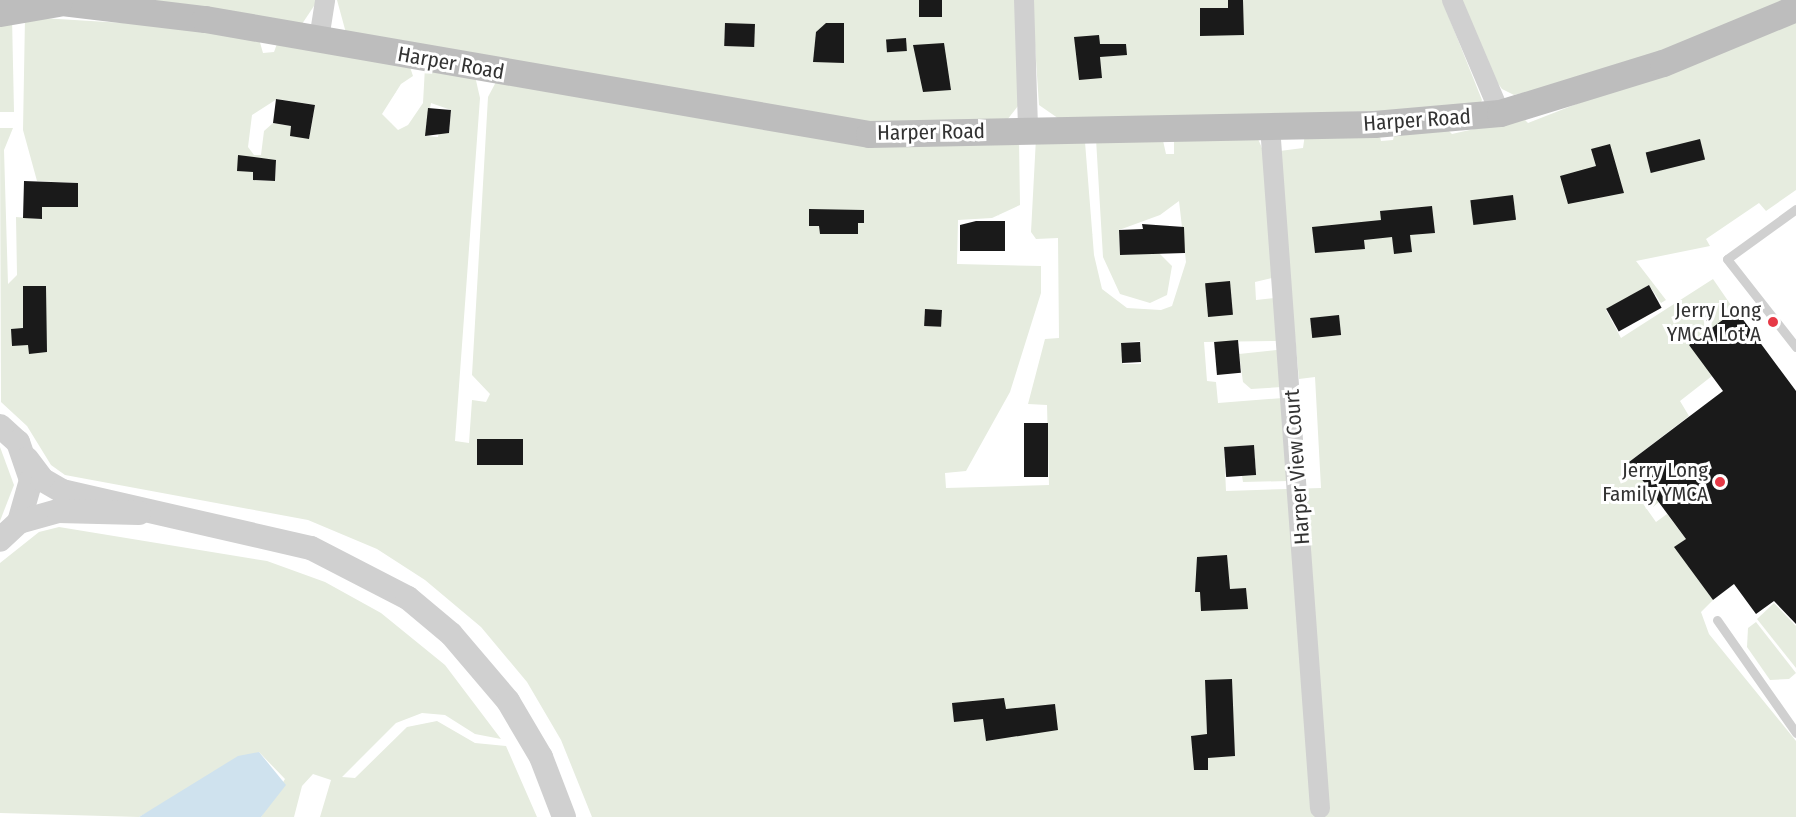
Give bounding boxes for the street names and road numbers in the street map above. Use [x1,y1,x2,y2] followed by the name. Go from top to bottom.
[396,41,506,85] street label: Harper Road
[1362,104,1472,136] street label: Harper Road
[877,118,985,146] street label: Harper Road
[1279,388,1315,546] street label: Harper View Court

